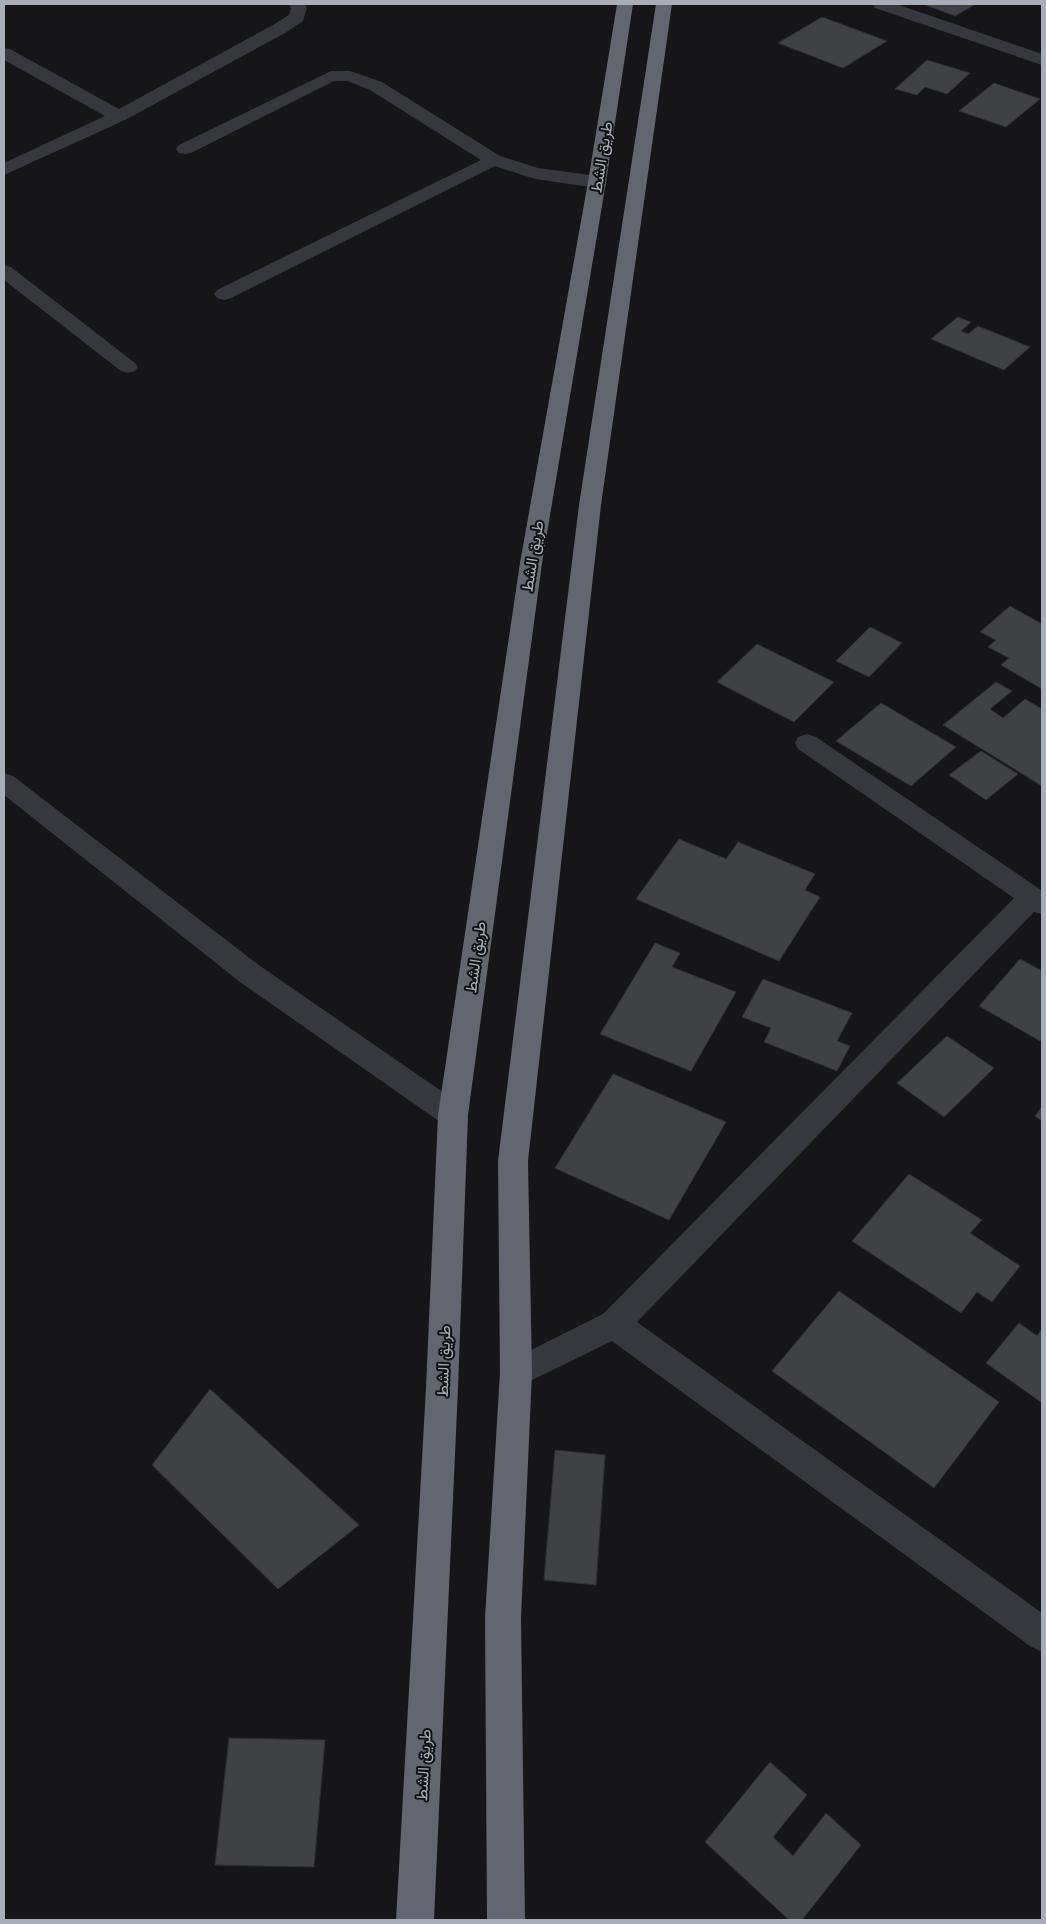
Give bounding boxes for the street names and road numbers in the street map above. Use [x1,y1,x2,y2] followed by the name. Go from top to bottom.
[585,120,617,194] street label: طريق الشط
[516,519,548,593] street label: طريق الشط
[460,920,491,994] street label: طريق الشط
[432,1325,455,1397] street label: طريق الشط
[411,1729,436,1802] street label: طريق الشط

